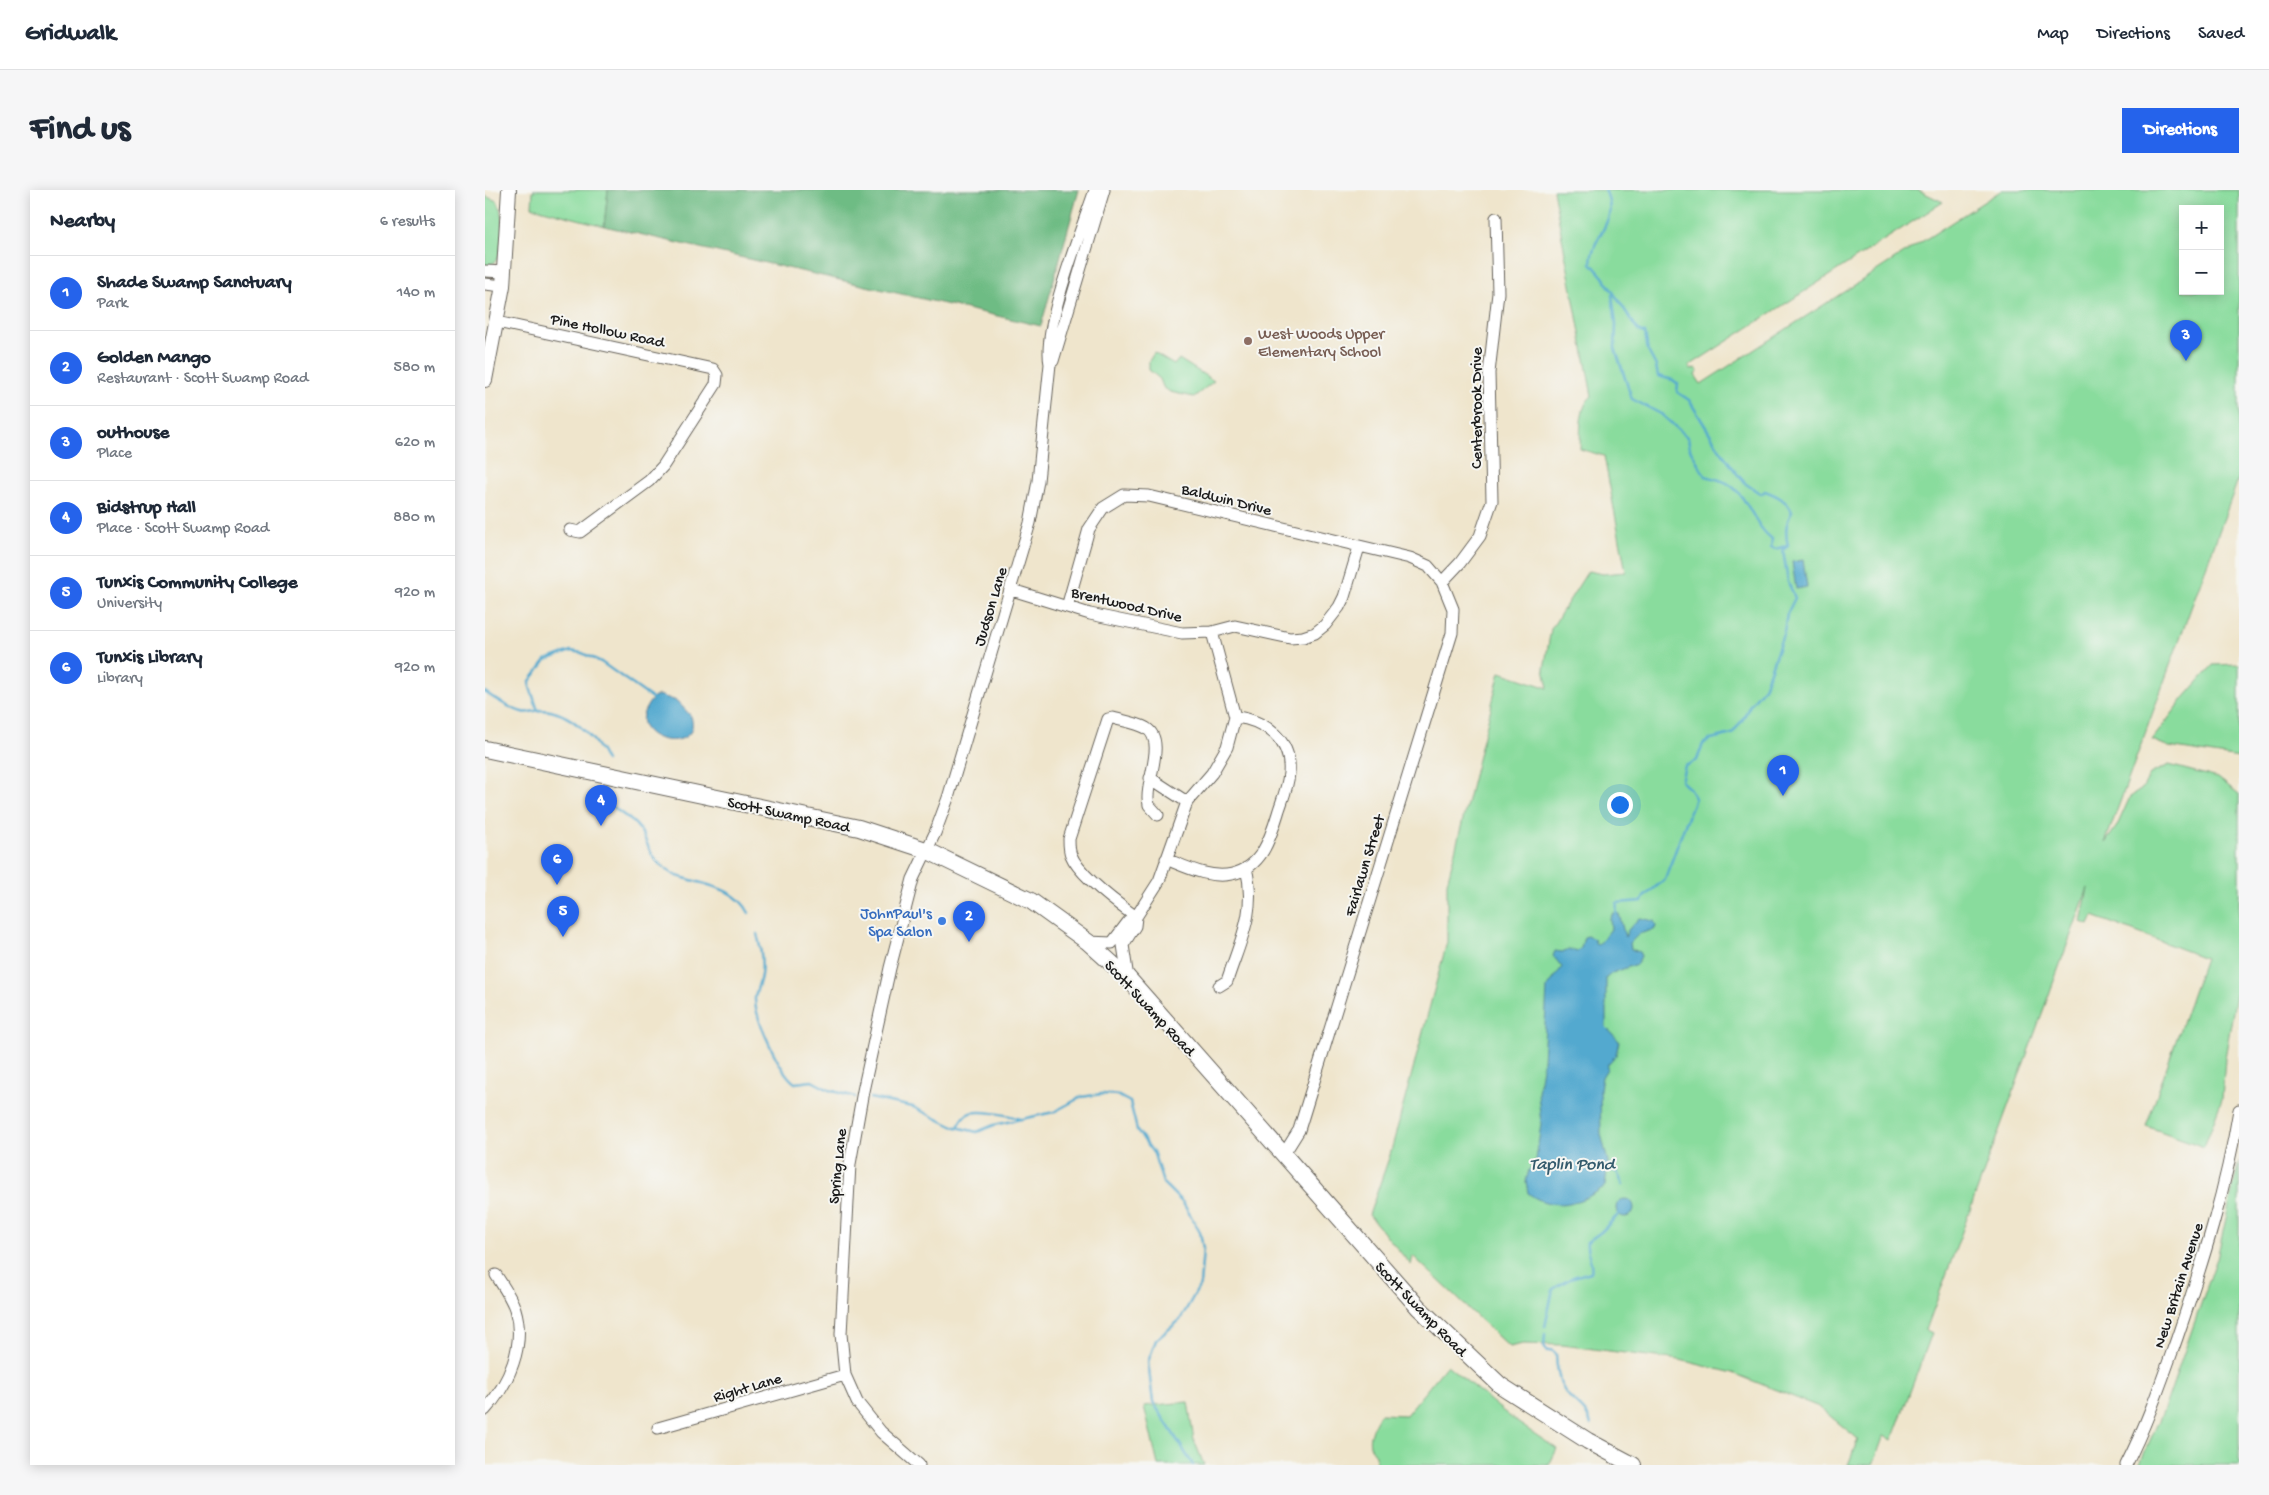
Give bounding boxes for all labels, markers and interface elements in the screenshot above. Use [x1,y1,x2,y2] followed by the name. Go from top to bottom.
[25,20,116,49] text: Gridwalk
[2037,24,2069,45] text: Map
[2097,24,2170,45] text: Directions
[2198,24,2244,45] text: Saved
[2122,108,2239,153] button: Directions
[30,110,130,151] text: Find us
[2179,205,2224,295] map controls
[2179,205,2224,250] button: +
[50,210,115,235] text: Nearby
[380,213,435,232] text: 6 results
[2179,250,2224,295] button: −
[97,272,292,295] text: Shade Swamp Sanctuary
[63,284,69,303] text: 1
[397,284,435,303] text: 140 m
[97,295,128,314] text: Park
[548,311,668,354] street label: Pine Hollow Road
[2170,320,2202,361] pin: 3
[1258,326,1386,363] place label: West Woods Upper Elementary School
[1242,335,1254,347] marker: West Woods Upper Elementary School
[97,347,211,370] text: Golden Mango
[1469,347,1488,469] street label: Centerbrook Drive
[62,359,70,378] text: 2
[394,359,435,378] text: 580 m
[97,370,308,389] text: Restaurant · Scott Swamp Road
[97,422,169,445] text: outhouse
[62,434,70,453] text: 3
[395,434,435,453] text: 620 m
[97,445,132,464] text: Place
[1178,481,1274,522] street label: Baldwin Drive
[97,497,196,520] text: Bidstrup Hall
[62,509,70,528] text: 4
[393,509,435,528] text: 880 m
[97,520,269,539] text: Place · Scott Swamp Road
[971,565,1014,649] street label: Judson Lane
[97,572,298,595] text: Tunxis Community College
[62,584,70,603] text: 5
[395,584,435,603] text: 920 m
[1068,584,1184,629] street label: Brentwood Drive
[97,595,162,614] text: University
[97,647,202,670] text: Tunxis Library
[62,659,70,678] text: 6
[395,659,435,678] text: 920 m
[97,670,143,689] text: Library
[1767,755,1799,796] pin: 1
[585,785,617,826] pin: 4
[1607,792,1633,818] your location
[725,794,853,839] street label: Scott Swamp Road
[1342,812,1391,920] street label: Fairlawn Street
[541,844,573,885] pin: 6
[547,896,579,937] pin: 5
[953,901,985,942] pin: 2
[860,906,933,943] place label: JohnPaul's Spa Salon
[936,915,948,927] marker: JohnPaul's Spa Salon
[1099,957,1199,1063] street label: Scott Swamp Road
[826,1127,853,1205] street label: Spring Lane
[1530,1155,1617,1176] water label: Taplin Pond
[2151,1220,2210,1351] street label: New Britain Avenue
[1369,1259,1471,1363] street label: Scott Swamp Road
[711,1370,785,1408] street label: Right Lane

